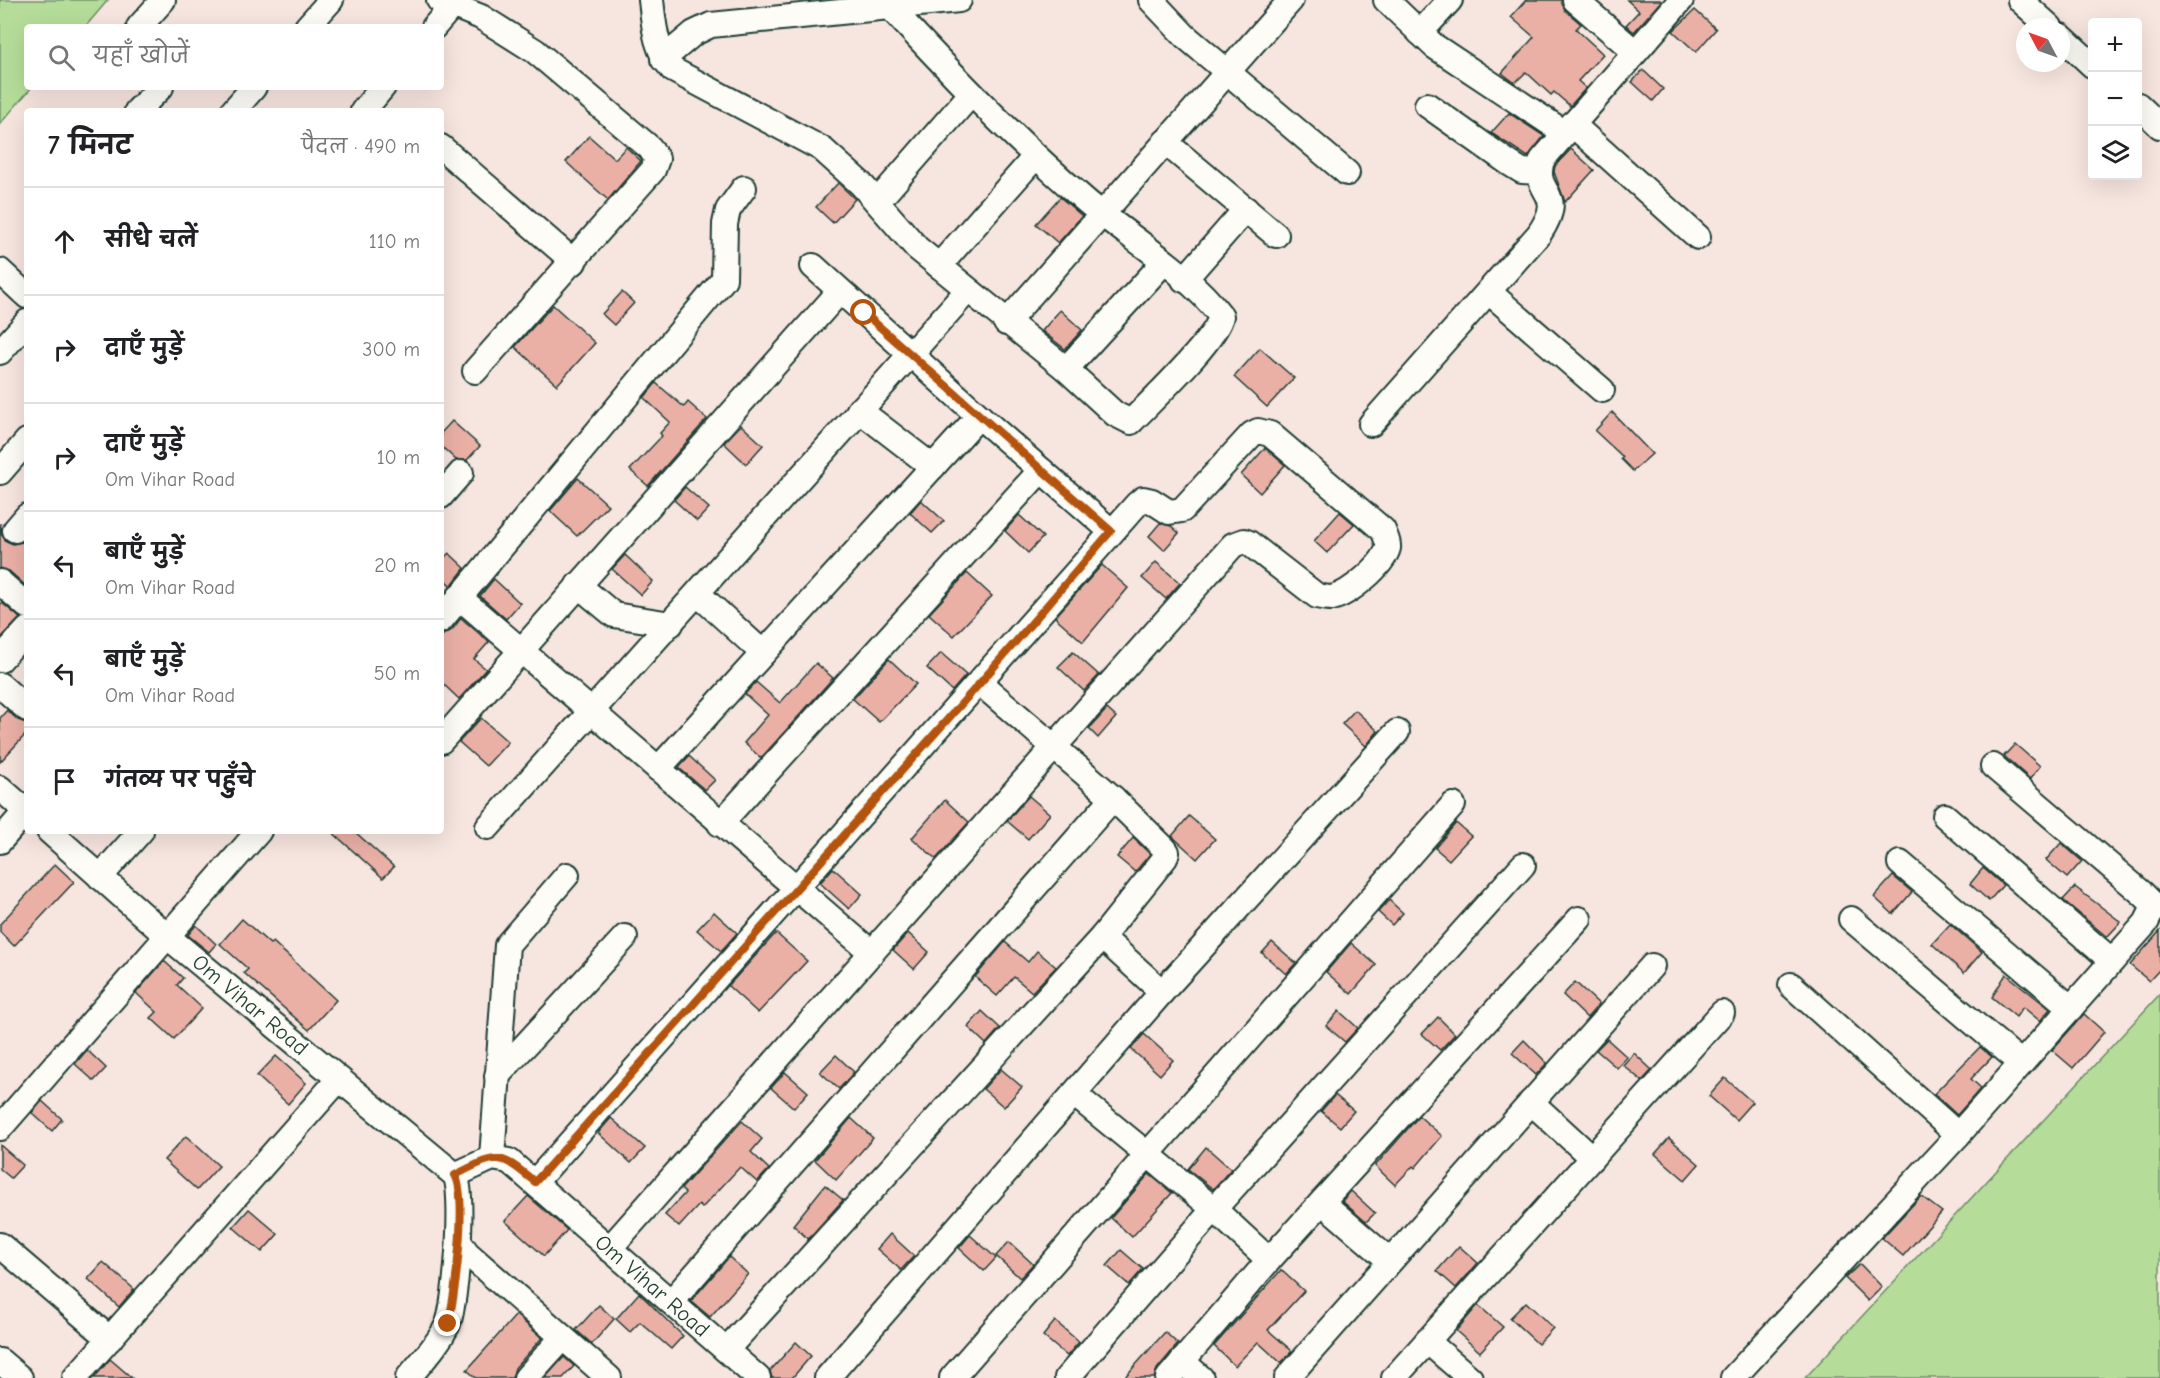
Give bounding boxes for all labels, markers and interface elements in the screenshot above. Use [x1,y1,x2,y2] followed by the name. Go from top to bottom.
[2016,18,2070,72] north arrow
[2088,18,2142,180] map controls
[2088,18,2142,72] button: +
[24,24,444,90] search box
[45,41,78,74] icon: search
[93,43,189,69] text: यहाँ खोजें
[2088,72,2142,126] button: −
[2088,126,2142,180] button: layers
[48,131,132,161] text: 7 मिनट
[301,135,420,158] text: पैदल · 490 m
[48,225,81,258] icon: ahead
[105,227,197,253] text: सीधे चलें
[369,230,420,253] text: 110 m
[850,299,876,325] route start
[48,333,81,366] icon: right
[105,335,184,361] text: दाएँ मुड़ें
[362,338,420,361] text: 300 m
[105,431,184,457] text: दाएँ मुड़ें
[48,441,81,474] icon: right
[377,446,420,469] text: 10 m
[105,468,235,491] text: Om Vihar Road
[105,539,184,565] text: बाएँ मुड़ें
[48,549,81,582] icon: left
[374,554,420,577] text: 20 m
[105,576,235,599] text: Om Vihar Road
[105,647,184,673] text: बाएँ मुड़ें
[48,657,81,690] icon: left
[374,662,420,685] text: 50 m
[105,684,235,707] text: Om Vihar Road
[48,765,81,798] icon: arrive
[105,767,254,793] text: गंतव्य पर पहुँचे
[187,949,313,1061] street label: Om Vihar Road
[589,1229,715,1343] street label: Om Vihar Road
[434,1310,460,1336] route end

